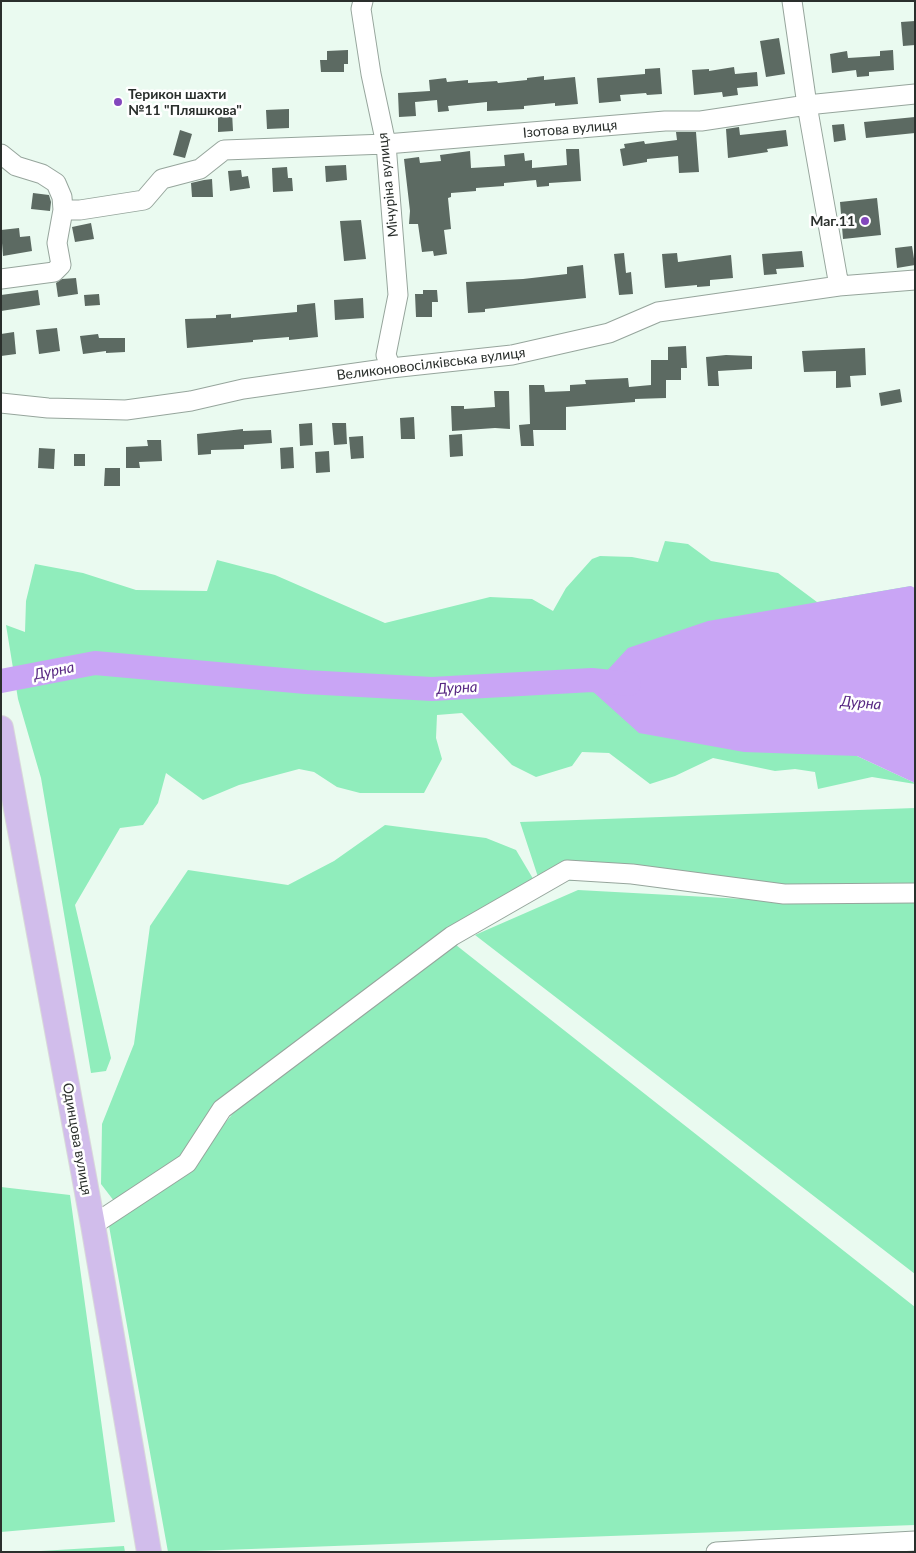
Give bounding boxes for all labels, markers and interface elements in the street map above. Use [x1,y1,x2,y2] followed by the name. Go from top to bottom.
[128,86,242,118] place label: Терикон шахти №11 "Пляшкова"
[112,96,124,108] marker: Терикон шахти №11 "Пляшкова"
[522,116,618,142] street label: Ізотова вулиця
[374,132,402,238] street label: Мічуріна вулиця
[810,213,855,229] place label: Маг.11
[859,215,871,227] marker: Маг.11
[336,344,526,384] street label: Великоновосілківська вулиця
[32,658,76,684] water label: Дурна
[436,678,478,698] water label: Дурна
[840,692,882,714] water label: Дурна
[59,1081,95,1197] street label: Одинцова вулиця

